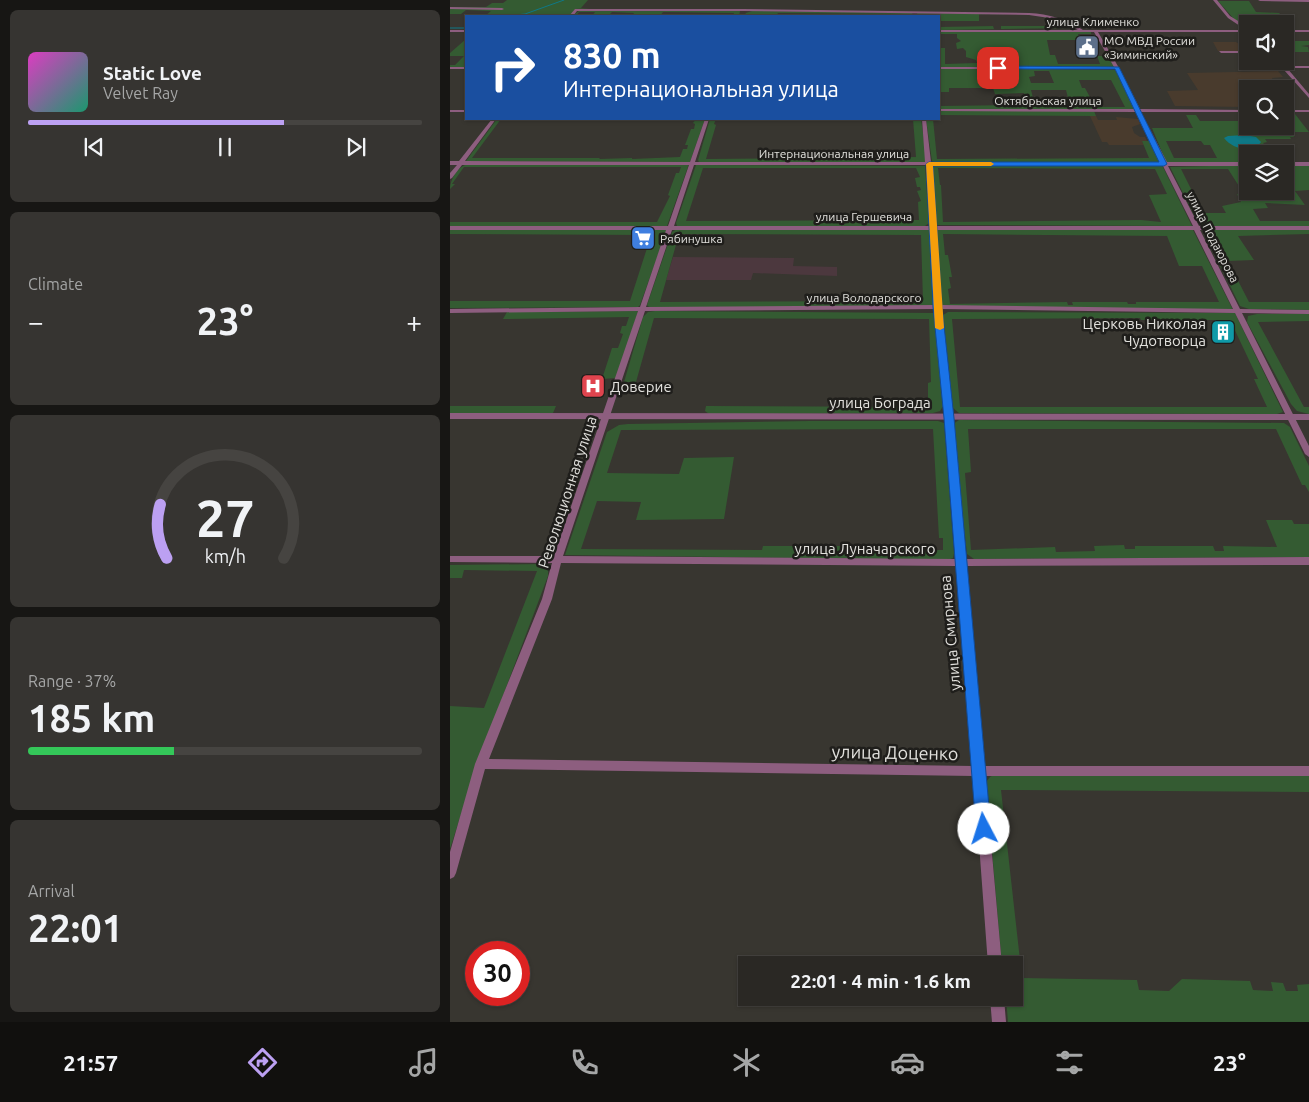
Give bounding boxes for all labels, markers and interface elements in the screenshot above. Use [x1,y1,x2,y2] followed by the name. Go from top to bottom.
[1047,15,1139,28] street label: улица Клименко
[1239,15,1294,200] map controls
[1239,15,1294,70] button: sound
[1074,34,1100,60] public building icon: МО МВД России «Зиминский»
[1104,34,1195,61] place label: МО МВД России «Зиминский»
[480,35,545,100] icon: right
[563,35,661,75] text: 830 m
[977,47,1019,89] pin
[984,54,1012,82] icon: arrive
[103,62,202,84] text: Static Love
[563,76,839,101] text: Интернациональная улица
[1239,80,1294,135] button: search
[103,84,178,102] text: Velvet Ray
[994,94,1102,107] street label: Октябрьская улица
[80,133,108,161] icon: previous
[211,133,239,161] icon: pause
[342,133,370,161] icon: next
[1239,145,1294,200] button: layers
[759,147,909,160] street label: Интернациональная улица
[1184,189,1242,285] street label: улица Подаюрова
[816,210,912,223] street label: улица Гершевича
[630,225,656,251] supermarket icon: Рябинушка
[660,232,723,245] place label: Рябинушка
[28,275,83,293] text: Climate
[807,291,921,304] street label: улица Володарского
[197,300,253,342] text: 23°
[28,306,44,337] text: −
[406,306,422,337] text: +
[1083,315,1206,349] place label: Церковь Николая Чудотворца
[1210,319,1236,345] building icon: Церковь Николая Чудотворца
[580,373,606,399] hospital icon: Доверие
[610,378,672,395] place label: Доверие
[829,394,931,411] street label: улица Бограда
[534,414,600,570] street label: Революционная улица
[196,489,254,547] text: 27
[795,540,935,557] street label: улица Луначарского
[204,546,246,566] text: km/h
[936,575,964,691] street label: улица Смирнова
[28,672,116,690] text: Range · 37%
[28,697,155,739] text: 185 km
[831,741,959,763] street label: улица Доценко
[957,802,1009,854] position arrow
[28,882,75,900] text: Arrival
[28,907,123,949] text: 22:01
[465,941,530,1006] speed limit sign: 30
[790,970,971,992] text: 22:01 · 4 min · 1.6 km
[245,1045,280,1080] icon: directions
[406,1045,441,1080] icon: music
[567,1045,602,1080] icon: phone
[729,1045,764,1080] icon: climate
[890,1045,925,1080] icon: car
[1052,1045,1087,1080] icon: filters
[63,1050,118,1075] text: 21:57
[1213,1050,1246,1075] text: 23°

